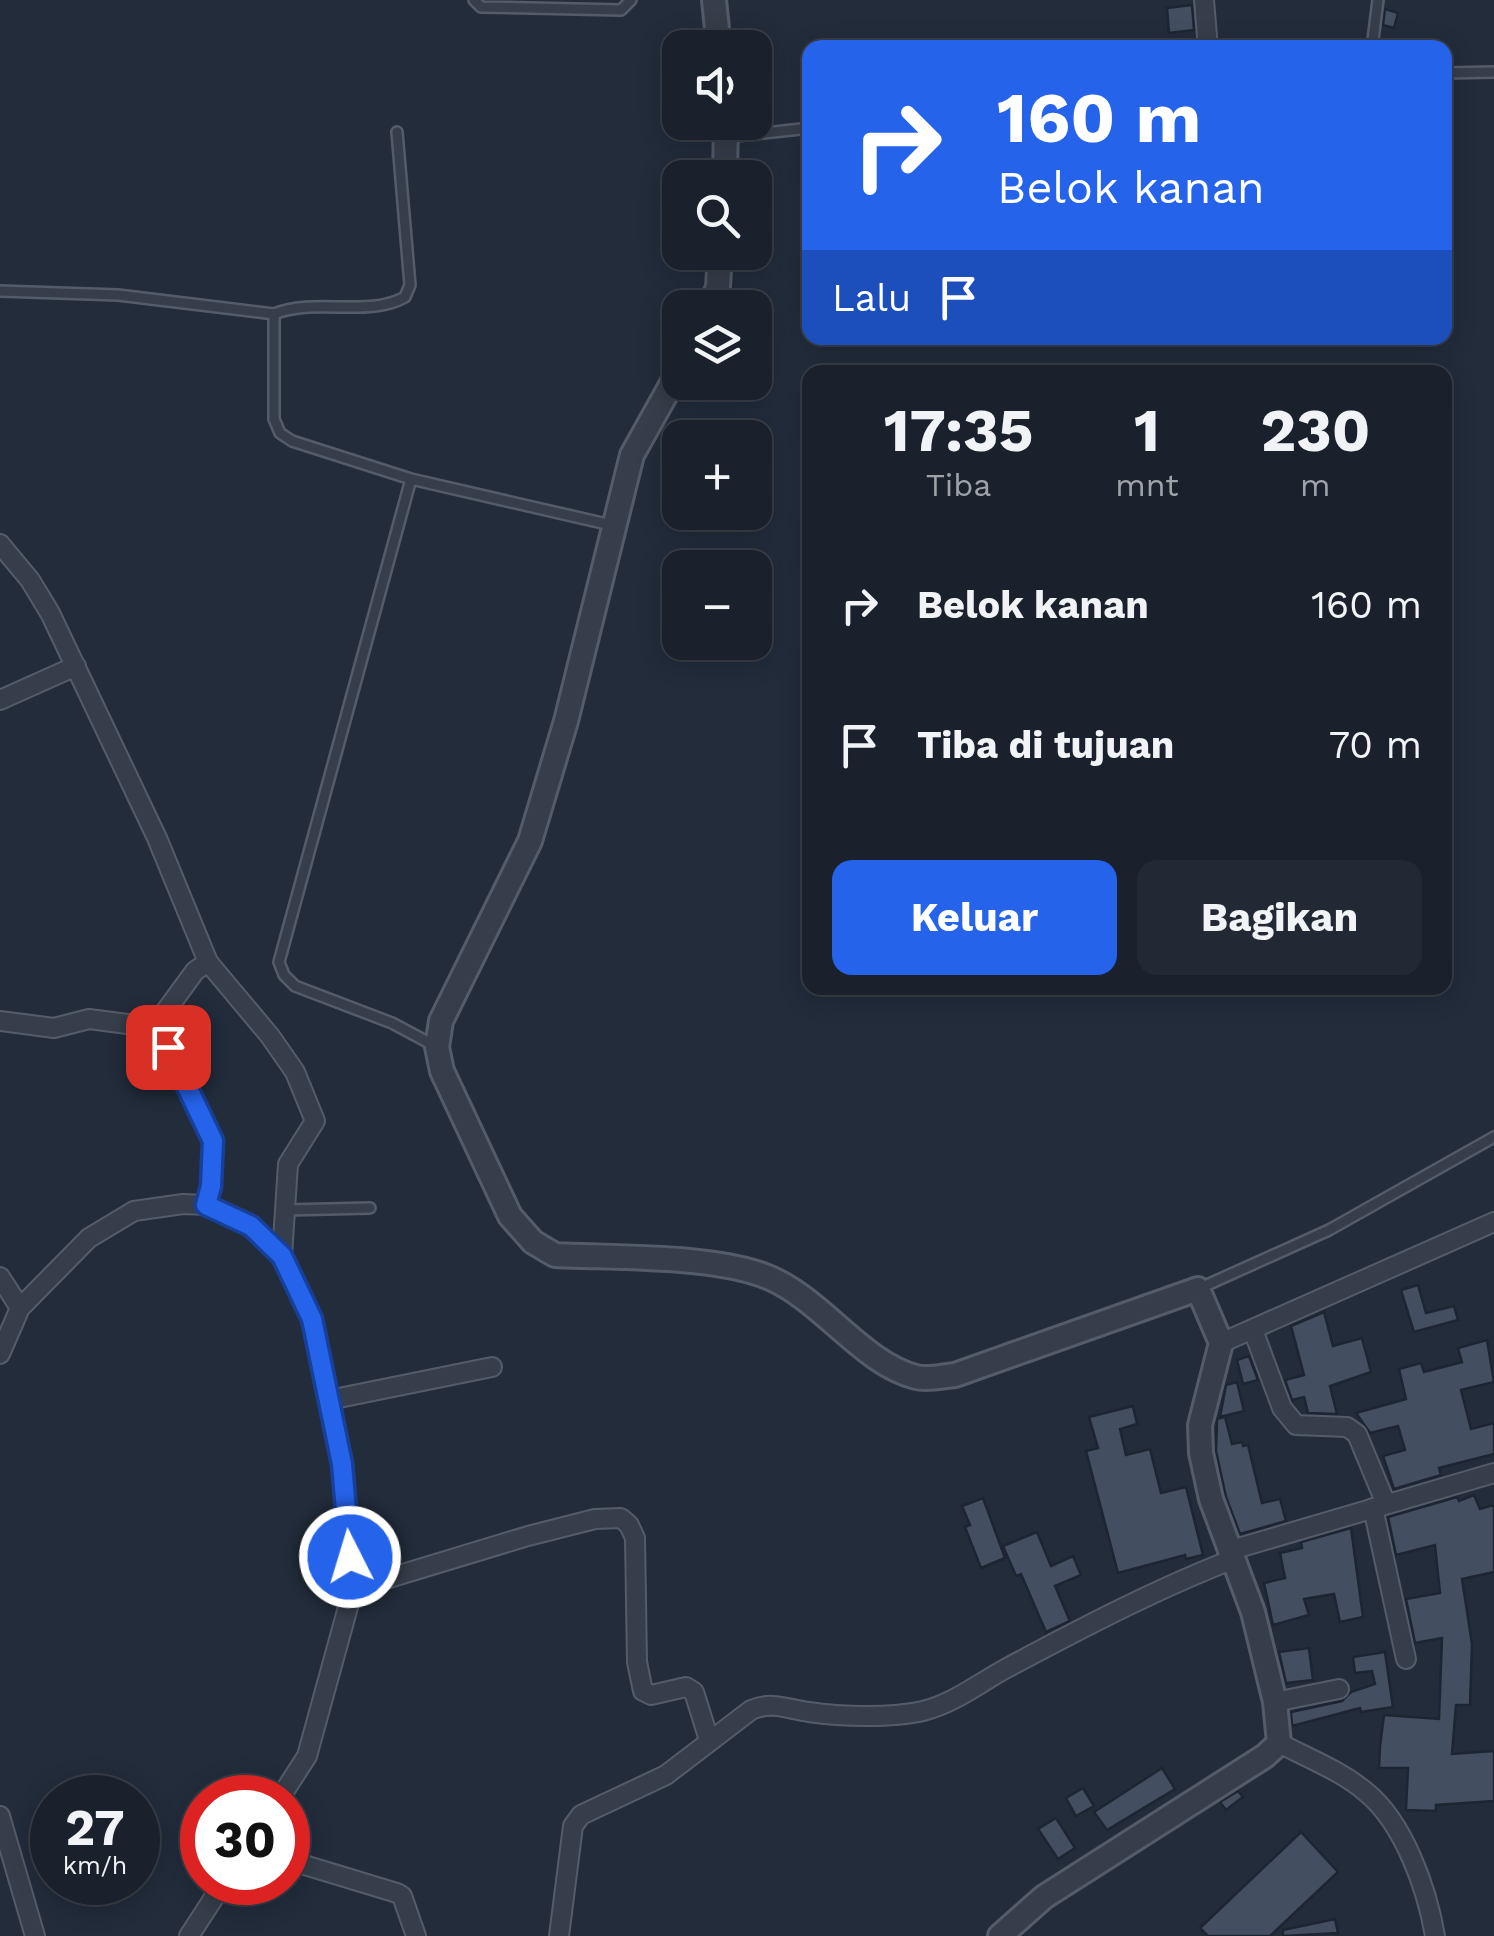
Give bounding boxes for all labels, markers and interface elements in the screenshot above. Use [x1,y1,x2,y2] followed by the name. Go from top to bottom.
[662,30,772,660] map controls
[662,30,772,140] button: sound
[997,77,1201,159] text: 160 m
[832,80,962,210] icon: right
[662,160,772,270] button: search
[997,161,1265,214] text: Belok kanan
[931,270,986,325] icon: arrive
[832,276,911,320] text: Lalu
[662,290,772,400] button: layers
[884,395,1034,466] text: 17:35
[1134,395,1160,466] text: 1
[1260,395,1370,466] text: 230
[662,420,772,530] button: +
[926,466,991,504] text: Tiba
[1115,466,1179,504] text: mnt
[1300,466,1331,504] text: m
[662,550,772,660] button: −
[832,578,887,633] icon: right
[917,583,1149,627] text: Belok kanan
[1311,583,1422,627] text: 160 m
[832,718,887,773] icon: arrive
[917,723,1174,767] text: Tiba di tujuan
[1329,723,1422,767] text: 70 m
[832,860,1117,975] button: Keluar
[1137,860,1422,975] button: Bagikan
[126,1005,211,1090] pin
[141,1020,196,1075] icon: arrive
[298,1505,402,1609] position arrow
[180,1775,310,1905] speed limit sign: 30
[65,1798,125,1857] text: 27
[63,1851,127,1880] text: km/h

